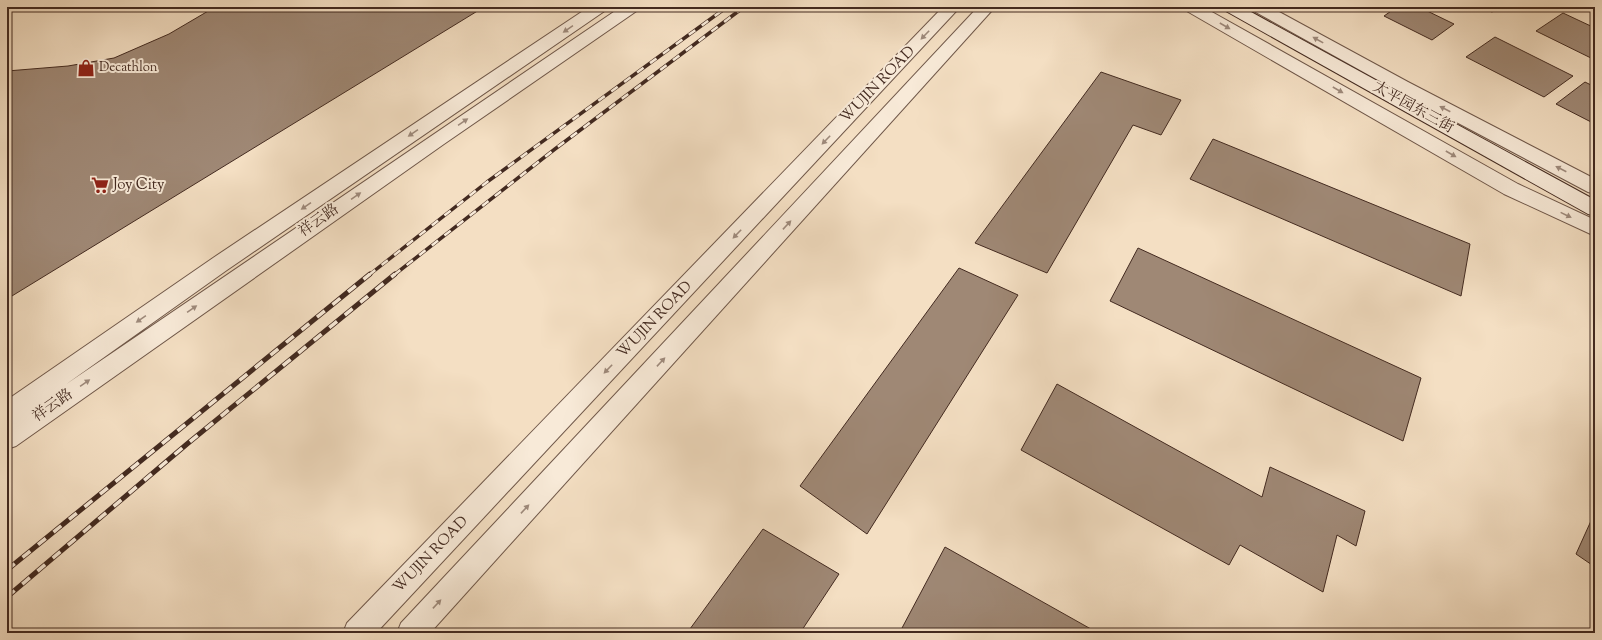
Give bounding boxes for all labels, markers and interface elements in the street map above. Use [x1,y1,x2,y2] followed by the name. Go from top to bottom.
[1219,23,1231,30] one-way arrow
[563,25,573,33] one-way arrow
[921,30,930,40] one-way arrow
[1313,37,1324,44] one-way arrow
[836,42,920,128] street label: WUJIN ROAD
[76,58,96,78] shop icon: Decathlon
[99,59,158,77] place label: Decathlon
[1369,77,1457,139] street label: 太平园东三街
[1332,87,1344,94] one-way arrow
[1439,105,1451,112] one-way arrow
[458,118,469,126] one-way arrow
[408,129,419,137] one-way arrow
[821,135,831,145] one-way arrow
[1445,151,1457,158] one-way arrow
[1555,165,1566,172] one-way arrow
[90,175,110,195] supermarket icon: Joy City
[112,175,165,196] place label: Joy City
[351,192,362,200] one-way arrow
[295,199,343,243] street label: 祥云路
[301,202,311,210] one-way arrow
[1560,212,1571,219] one-way arrow
[782,220,791,230] one-way arrow
[732,229,741,239] one-way arrow
[613,277,697,363] street label: WUJIN ROAD
[187,305,197,313] one-way arrow
[136,315,146,323] one-way arrow
[656,356,665,367] one-way arrow
[604,363,613,374] one-way arrow
[80,379,90,387] one-way arrow
[29,384,77,428] street label: 祥云路
[520,504,530,514] one-way arrow
[389,512,473,598] street label: WUJIN ROAD
[432,599,442,609] one-way arrow

